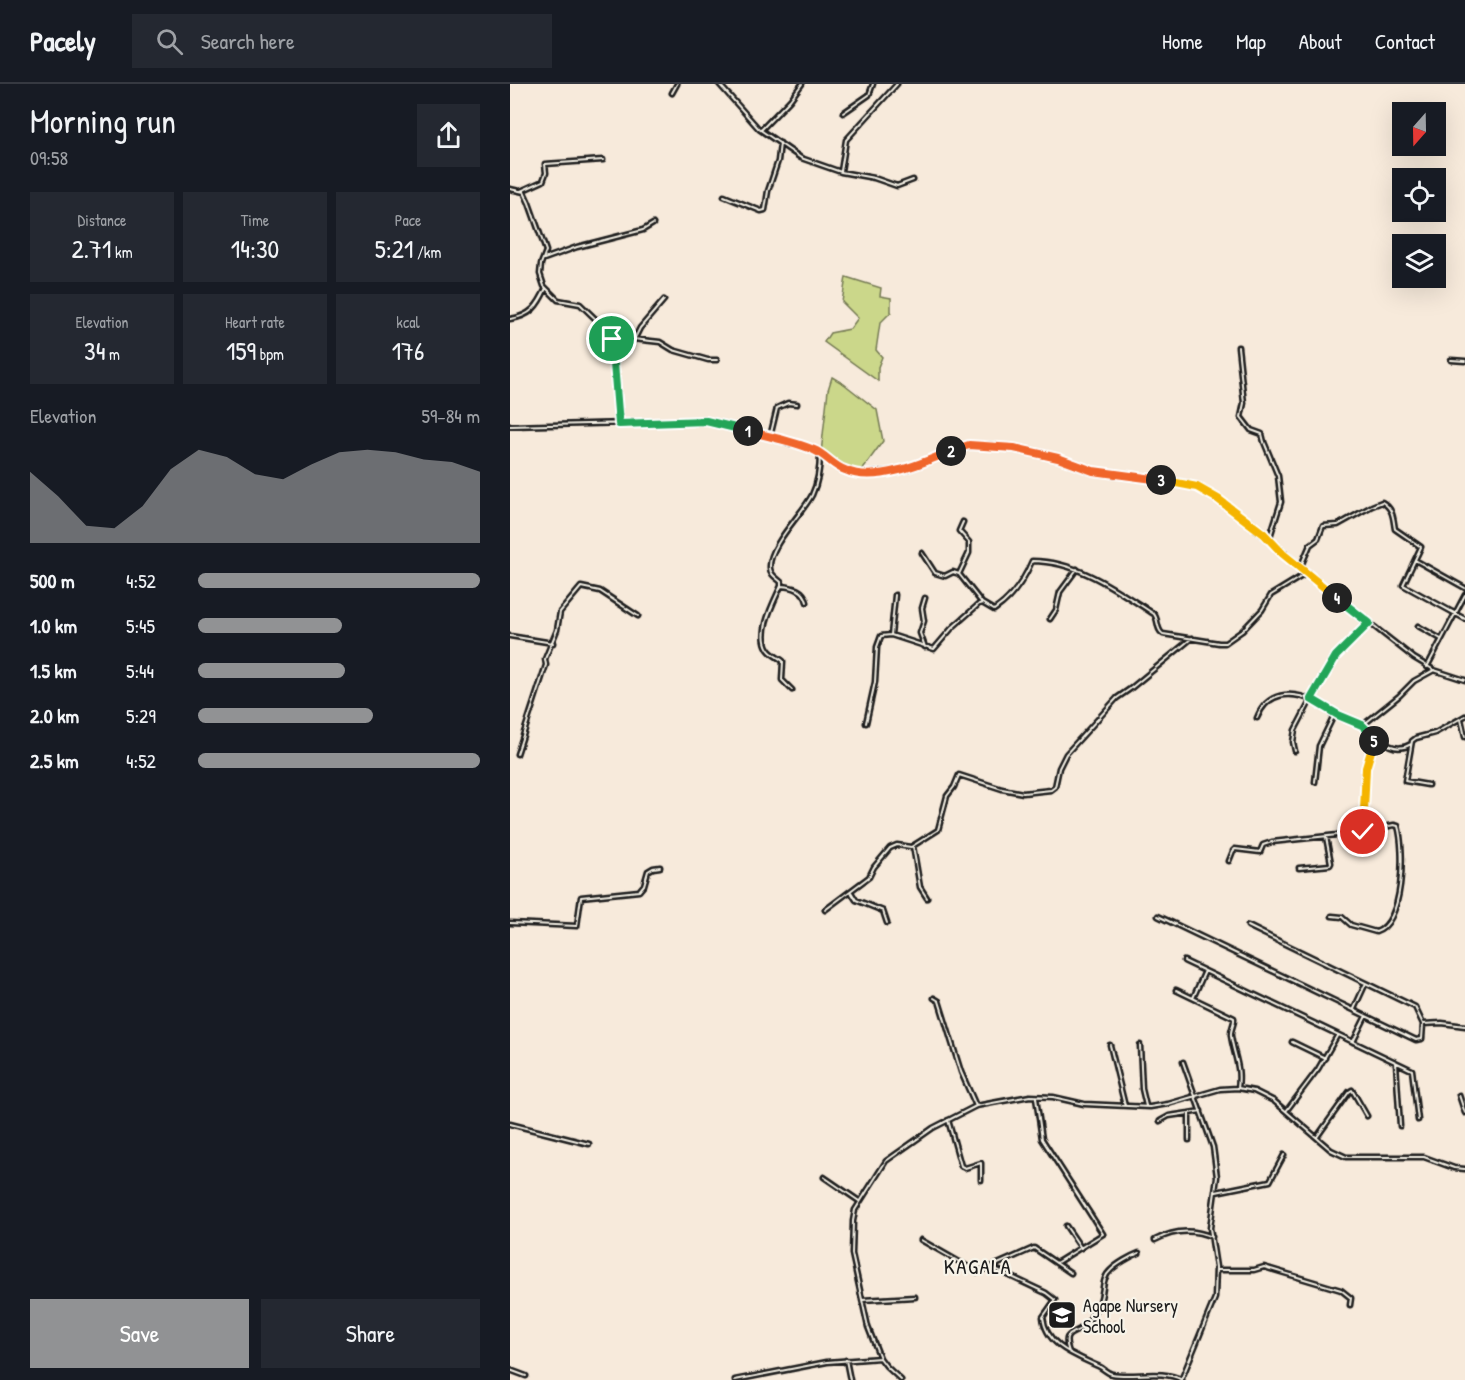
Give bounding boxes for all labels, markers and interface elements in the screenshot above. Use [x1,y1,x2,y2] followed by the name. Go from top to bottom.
[132,14,552,68] search box
[30,22,96,60] text: Pacely
[153,25,186,58] icon: search
[201,26,295,56] text: Search here
[1162,27,1203,56] text: Home
[1236,27,1266,56] text: Map
[1299,27,1342,56] text: About
[1375,27,1435,56] text: Contact
[30,99,176,143] text: Morning run
[1392,102,1446,156] north arrow
[1392,102,1446,288] map controls
[417,104,480,167] button: share
[30,144,68,171] text: 09:58
[1392,168,1446,222] button: locate
[78,209,126,231] text: Distance
[241,209,269,231] text: Time
[395,209,421,231] text: Pace
[71,231,111,266] text: 2.71
[231,231,279,266] text: 14:30
[375,231,413,266] text: 5:21
[1392,234,1446,288] button: layers
[111,241,133,263] text: km
[413,241,441,263] text: /km
[75,311,129,333] text: Elevation
[225,311,285,333] text: Heart rate
[396,311,420,333] text: kcal
[586,313,637,364] pin
[595,322,628,355] icon: arrive
[84,333,105,368] text: 34
[226,333,256,368] text: 159
[392,333,424,368] text: 176
[105,343,120,365] text: m
[256,343,284,365] text: bpm
[30,402,96,429] text: Elevation
[421,402,480,429] text: 59–84 m
[733,416,763,446] pin: 1
[745,420,751,442] text: 1
[936,436,966,466] pin: 2
[947,440,955,462] text: 2
[1146,465,1176,495] pin: 3
[1157,469,1165,491] text: 3
[30,567,75,594] text: 500 m
[126,567,156,594] text: 4:52
[1322,583,1352,613] pin: 4
[1334,587,1340,609] text: 4
[30,612,77,639] text: 1.0 km
[126,612,155,639] text: 5:45
[30,657,77,684] text: 1.5 km
[126,657,154,684] text: 5:44
[30,702,79,729] text: 2.0 km
[126,702,156,729] text: 5:29
[1359,726,1389,756] pin: 5
[1371,730,1377,752] text: 5
[30,747,79,774] text: 2.5 km
[126,747,156,774] text: 4:52
[1337,806,1388,857] pin
[1346,815,1379,848] icon: check
[944,1252,1012,1281] district label: KAGALA
[1083,1293,1179,1339] place label: Agape Nursery School
[30,1299,249,1368] button: Save
[261,1299,480,1368] button: Share
[1046,1299,1078,1331] school or university icon: Agape Nursery School

